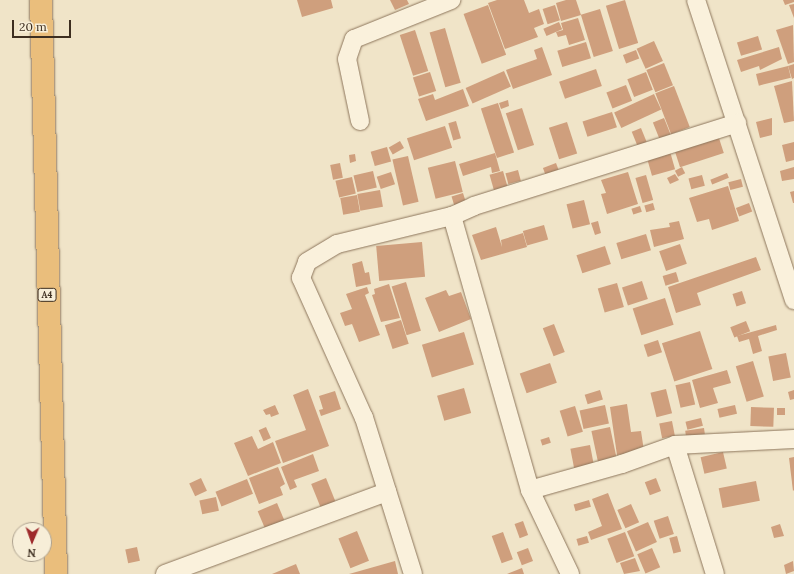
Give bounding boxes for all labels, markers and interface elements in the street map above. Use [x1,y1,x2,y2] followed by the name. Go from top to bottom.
[14,12,73,38] scale bar
[19,19,47,34] text: 20 m
[37,288,57,302] road number: A4
[12,522,52,562] north arrow
[27,546,36,560] text: N

